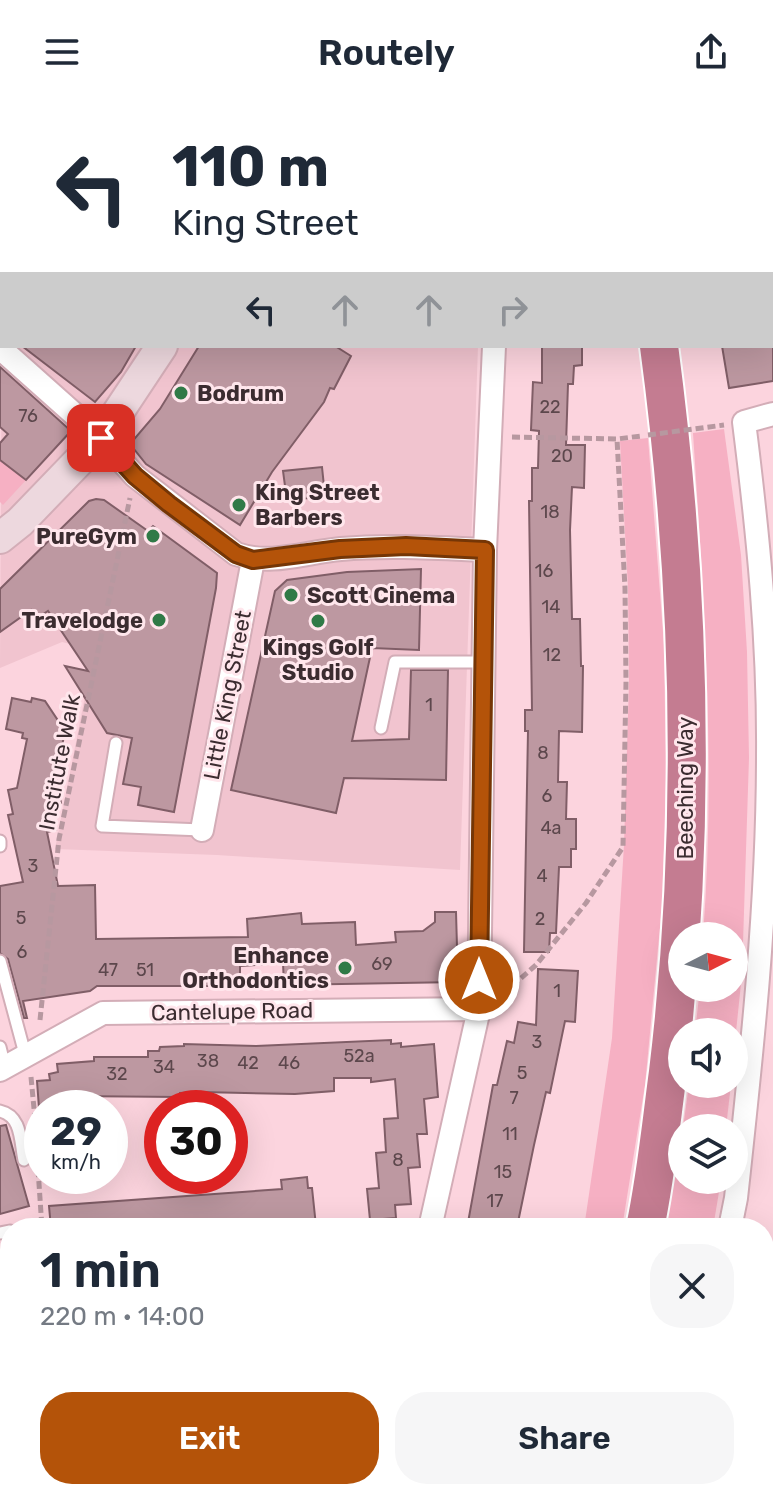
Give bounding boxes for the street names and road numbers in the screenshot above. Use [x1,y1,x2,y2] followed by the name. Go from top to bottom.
[198,608,257,782] street label: Little King Street
[33,691,86,833] street label: Institute Walk
[672,717,699,859] street label: Beeching Way
[151,997,313,1026] street label: Cantelupe Road

